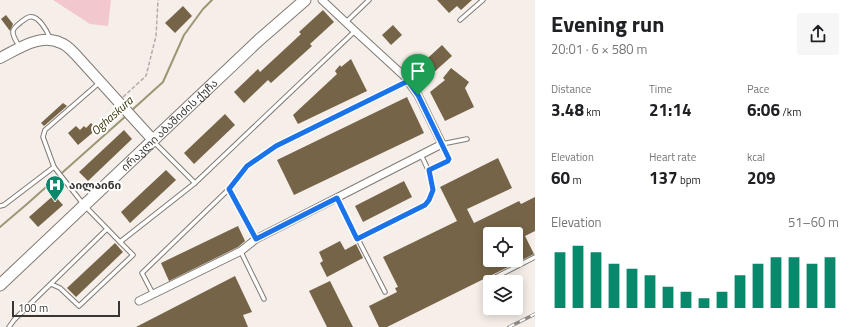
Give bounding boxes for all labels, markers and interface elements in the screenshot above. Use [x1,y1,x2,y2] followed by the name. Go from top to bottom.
[551,7,664,41] text: Evening run
[797,13,839,55] button: share
[551,39,647,59] text: 20:01 · 6 × 580 m
[401,54,435,95] pin
[407,60,429,82] icon: arrive
[117,75,221,175] street label: ირაკლი აბაშიძის ქუჩა
[551,81,591,97] text: Distance
[649,81,672,97] text: Time
[747,81,769,97] text: Pace
[86,91,138,140] water label: Oghaskura
[551,97,584,123] text: 3.48
[649,97,691,123] text: 21:14
[747,97,780,123] text: 6:06
[584,104,601,120] text: km
[780,104,801,120] text: /km
[551,149,594,165] text: Elevation
[649,149,696,165] text: Heart rate
[747,149,765,165] text: kcal
[551,165,570,191] text: 60
[649,165,678,191] text: 137
[747,165,776,191] text: 209
[570,172,582,188] text: m
[678,172,701,188] text: bpm
[44,174,66,202] hospital icon: აილაინი
[69,177,122,193] place label: აილაინი
[551,212,602,232] text: Elevation
[788,212,839,232] text: 51–60 m
[483,227,523,315] map controls
[483,227,523,267] button: locate
[483,275,523,315] button: layers
[12,299,120,318] scale bar
[18,300,48,316] text: 100 m

